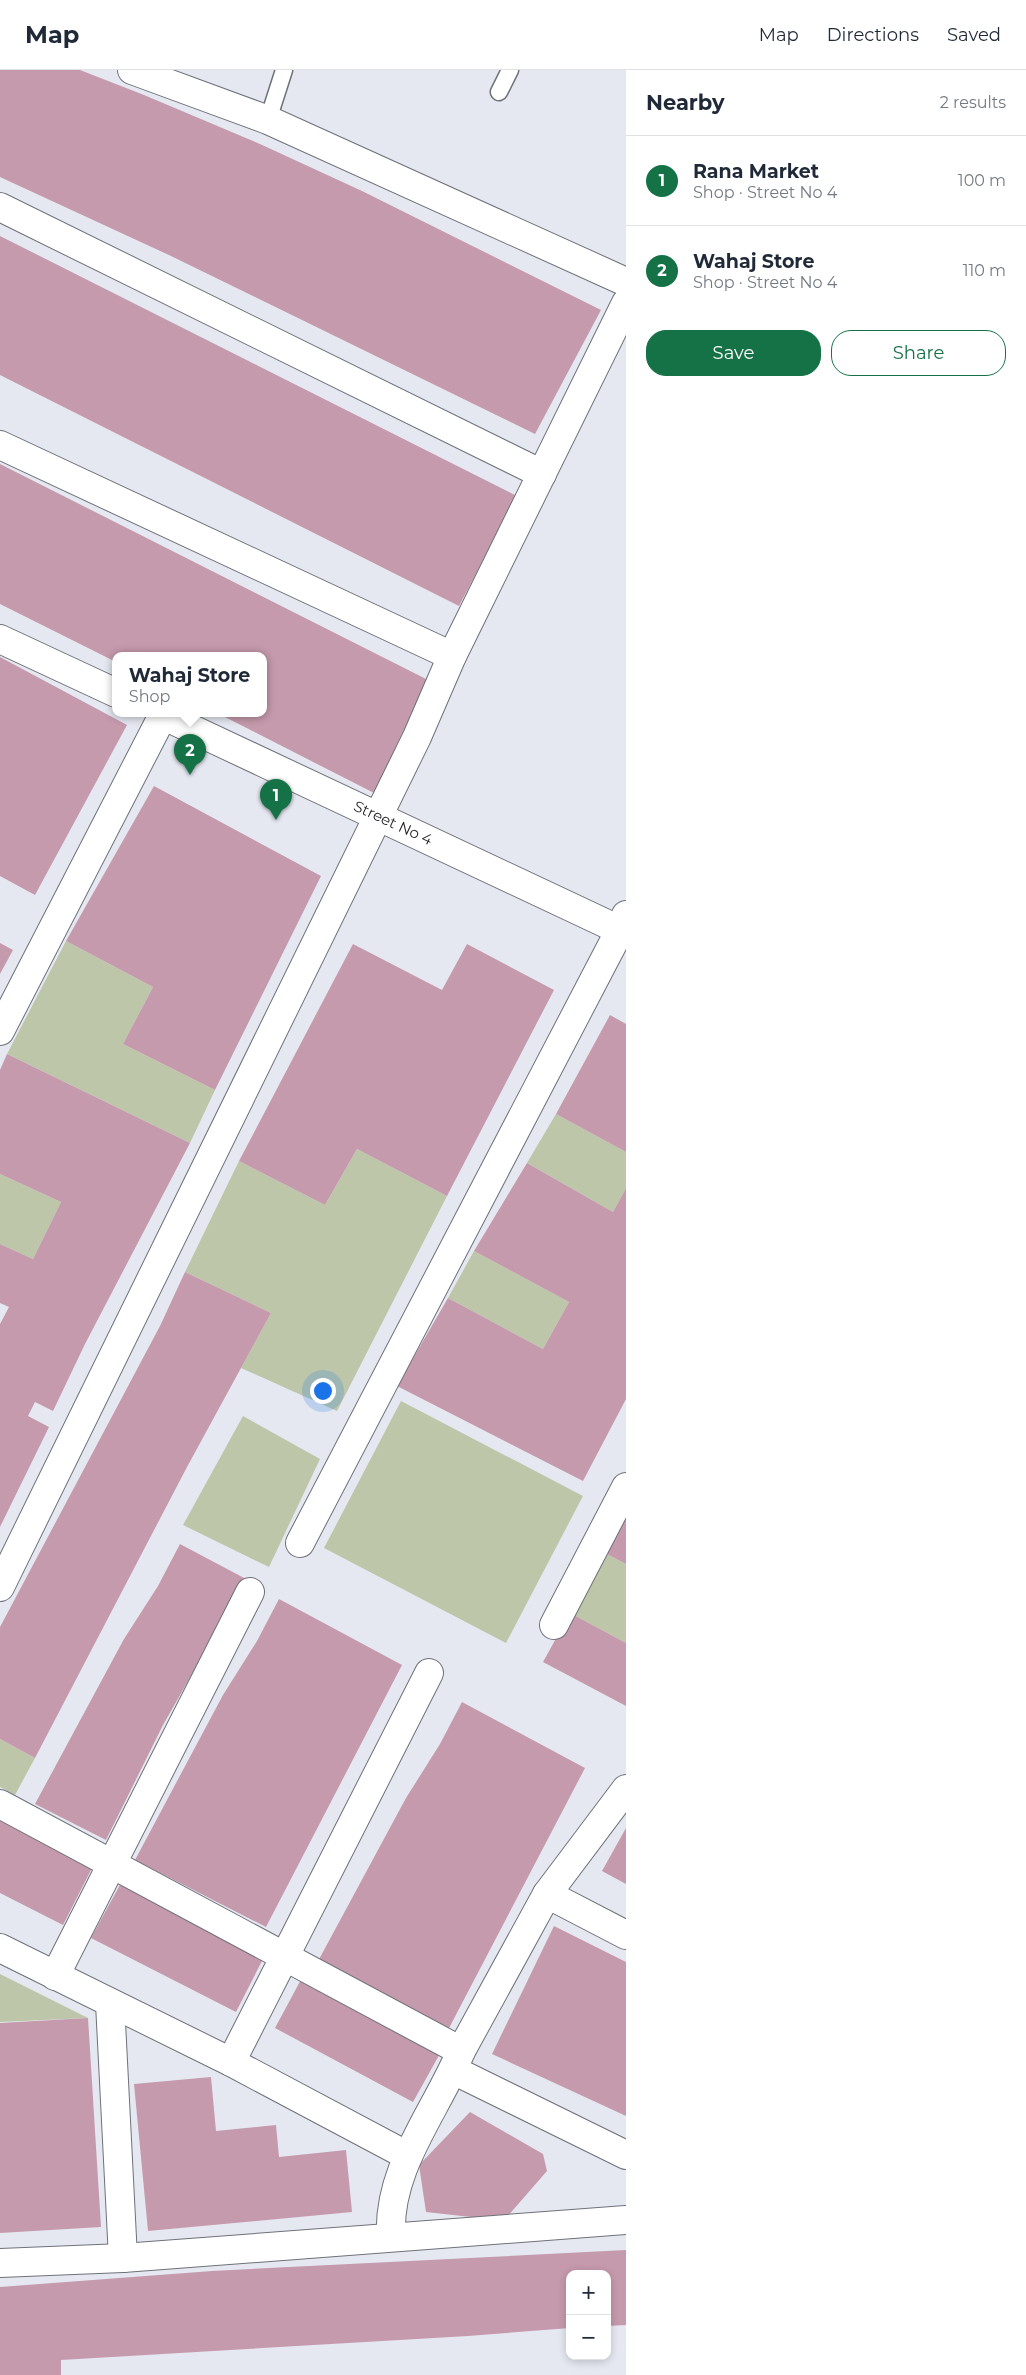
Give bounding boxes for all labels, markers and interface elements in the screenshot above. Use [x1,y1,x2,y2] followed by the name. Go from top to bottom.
[25,20,79,49] text: Map
[759,24,799,46] text: Map
[827,24,919,46] text: Directions
[947,24,1001,46] text: Saved
[646,90,725,115] text: Nearby
[940,93,1006,112] text: 2 results
[693,160,819,183] text: Rana Market
[659,171,665,190] text: 1
[958,171,1006,190] text: 100 m
[693,183,837,202] text: Shop · Street No 4
[693,250,814,273] text: Wahaj Store
[657,261,667,280] text: 2
[963,261,1006,280] text: 110 m
[693,273,837,292] text: Shop · Street No 4
[646,330,821,376] button: Save
[831,330,1006,376] button: Share
[112,652,267,717] popup
[129,664,250,687] text: Wahaj Store
[129,687,170,706] text: Shop
[174,734,206,775] pin: 2
[260,779,292,820] pin: 1
[351,796,436,849] street label: Street No 4
[310,1378,336,1404] your location
[566,2270,611,2360] map controls
[566,2270,611,2315] button: +
[566,2315,611,2360] button: −

